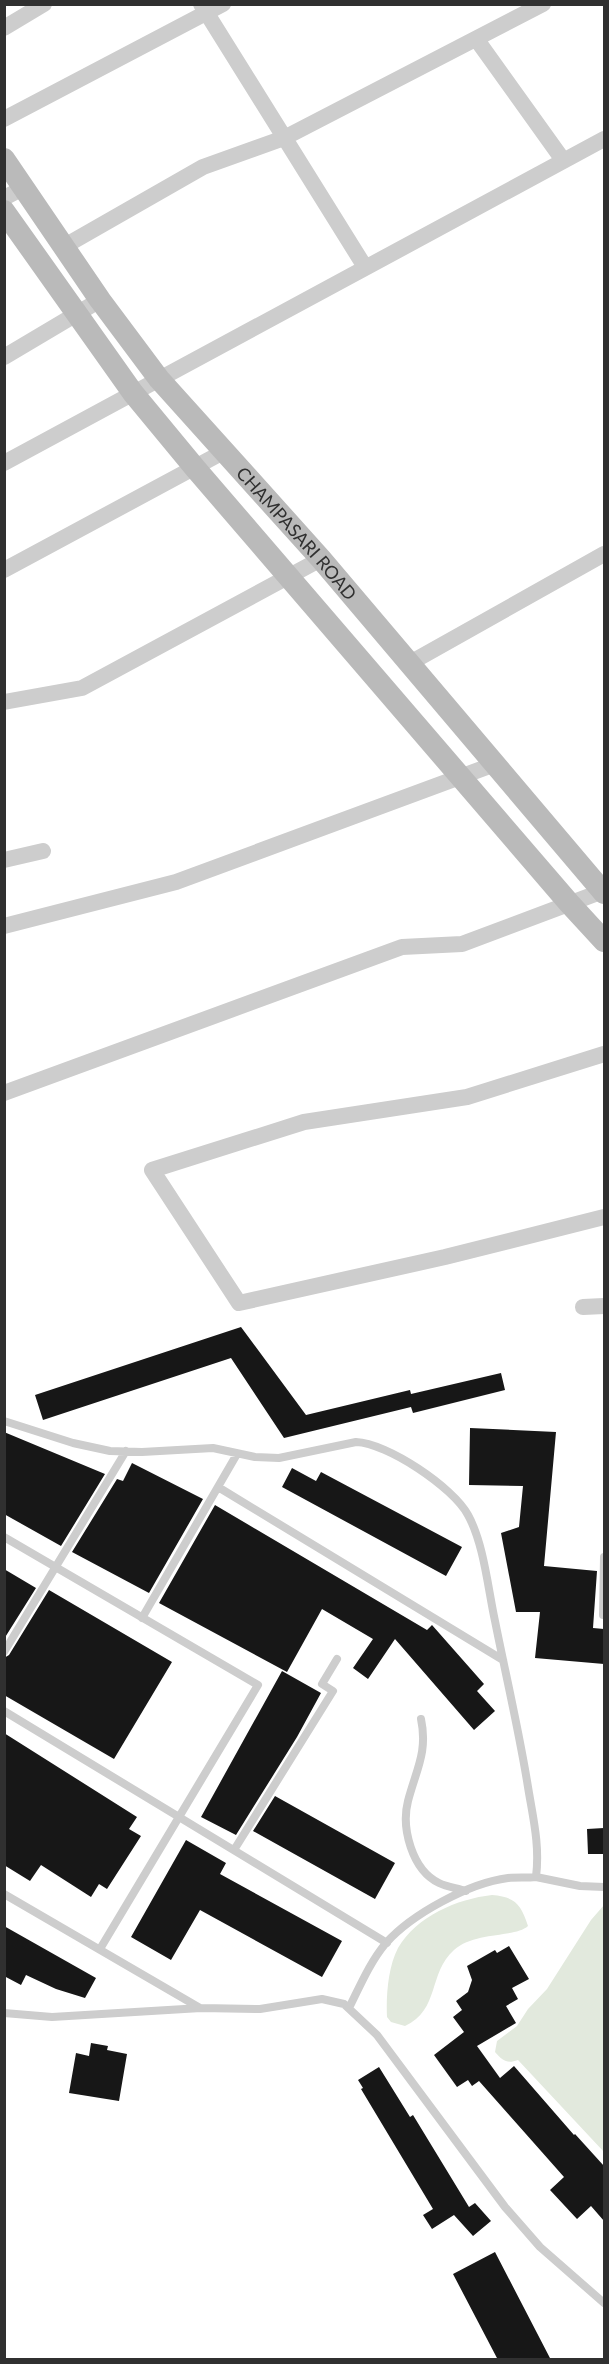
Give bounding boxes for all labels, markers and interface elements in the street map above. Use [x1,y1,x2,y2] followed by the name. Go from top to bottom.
[232,462,362,604] street label: CHAMPASARI ROAD

